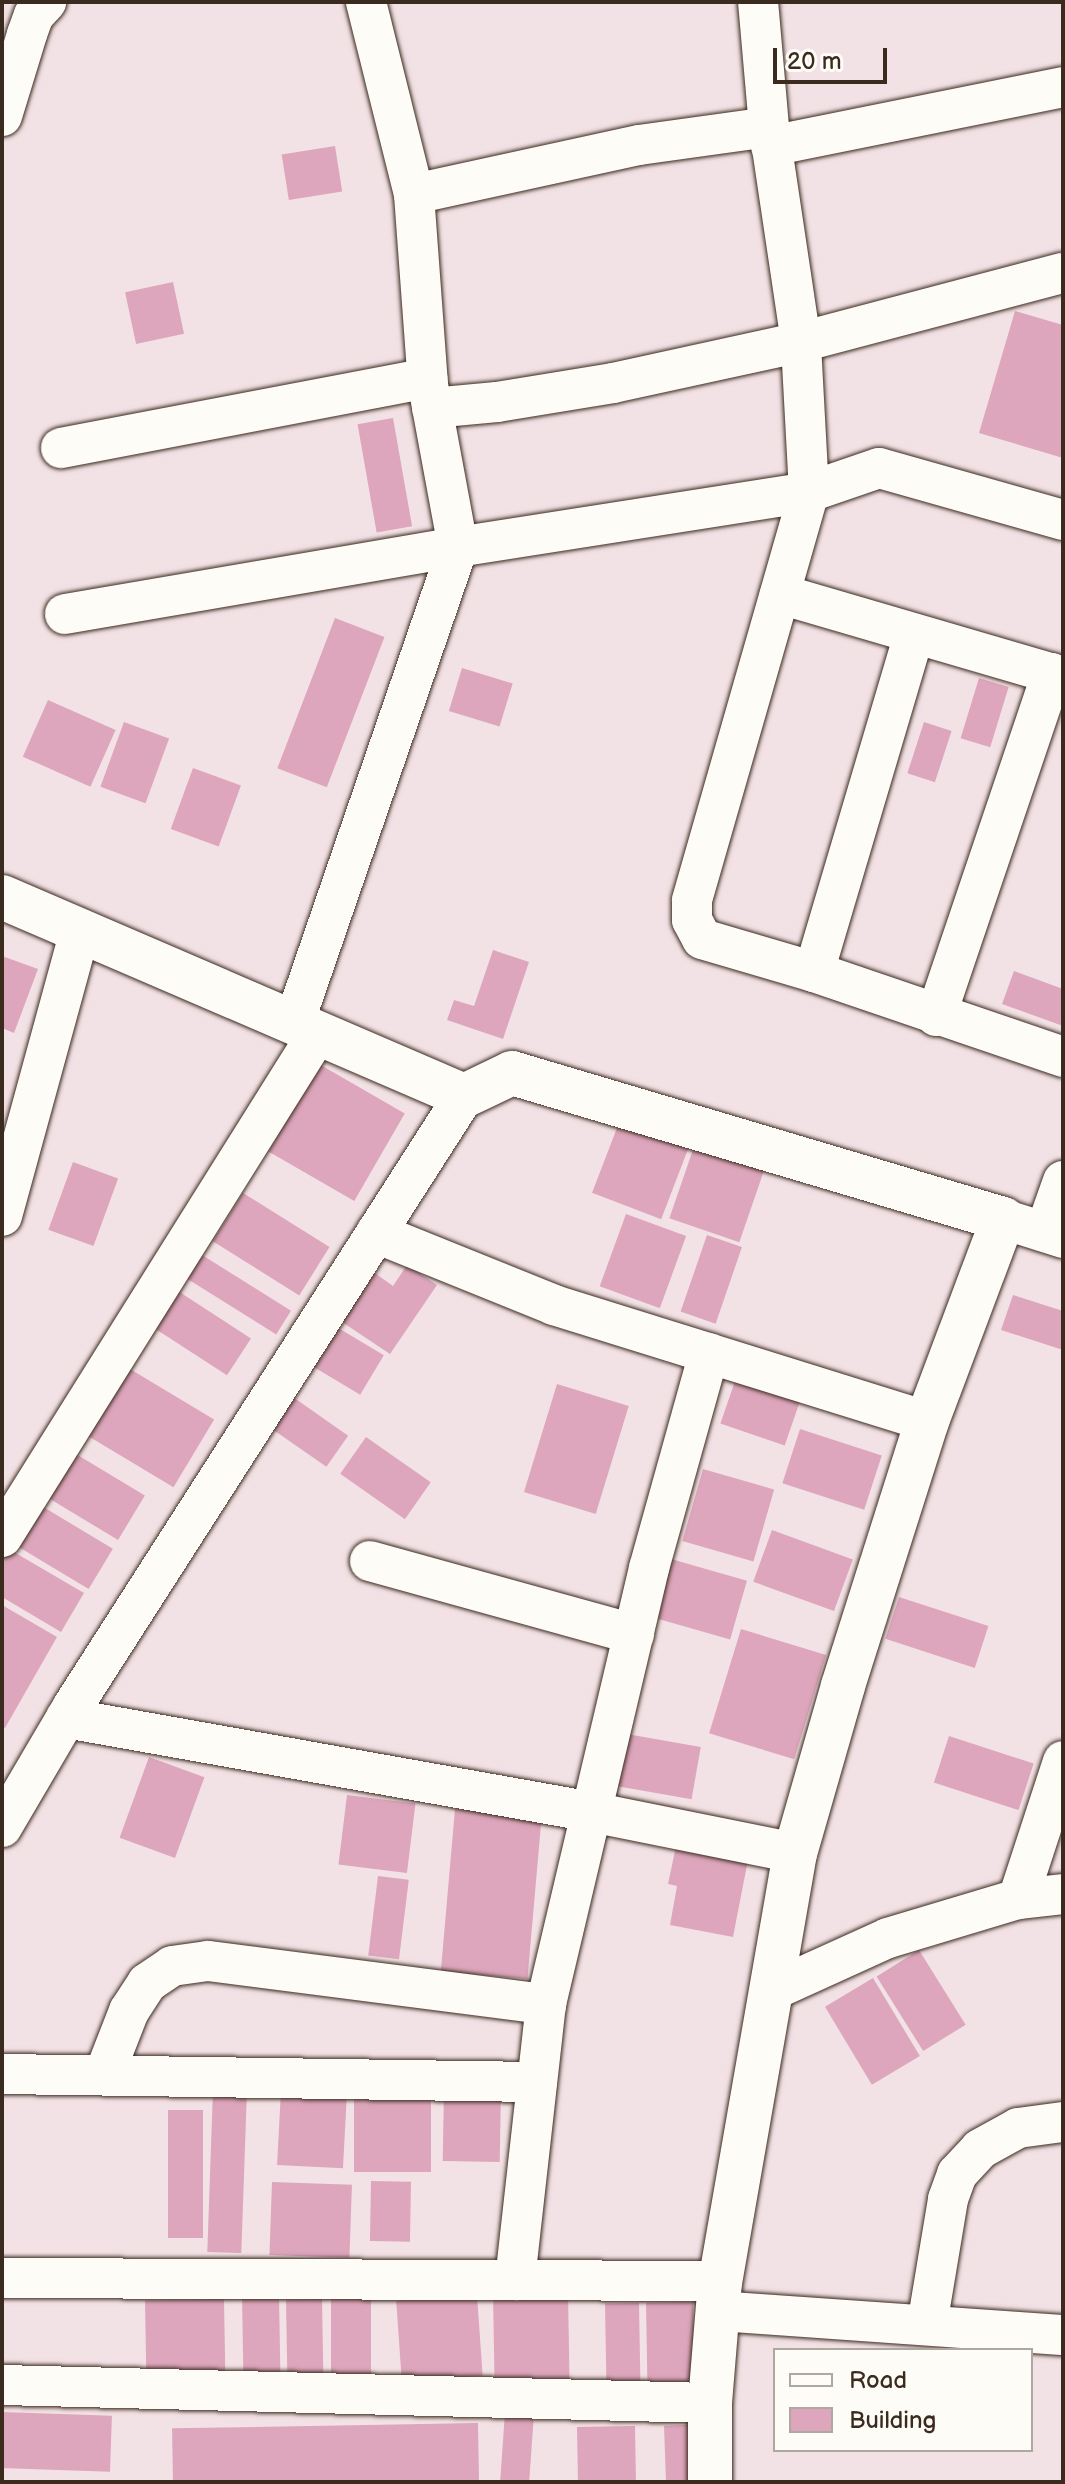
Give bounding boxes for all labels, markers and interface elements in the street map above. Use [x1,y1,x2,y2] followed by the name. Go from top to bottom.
[777,32,891,82] scale bar
[787,47,842,76] text: 20 m
[773,2348,1033,2452] legend
[849,2366,907,2395] text: Road
[849,2406,936,2435] text: Building

